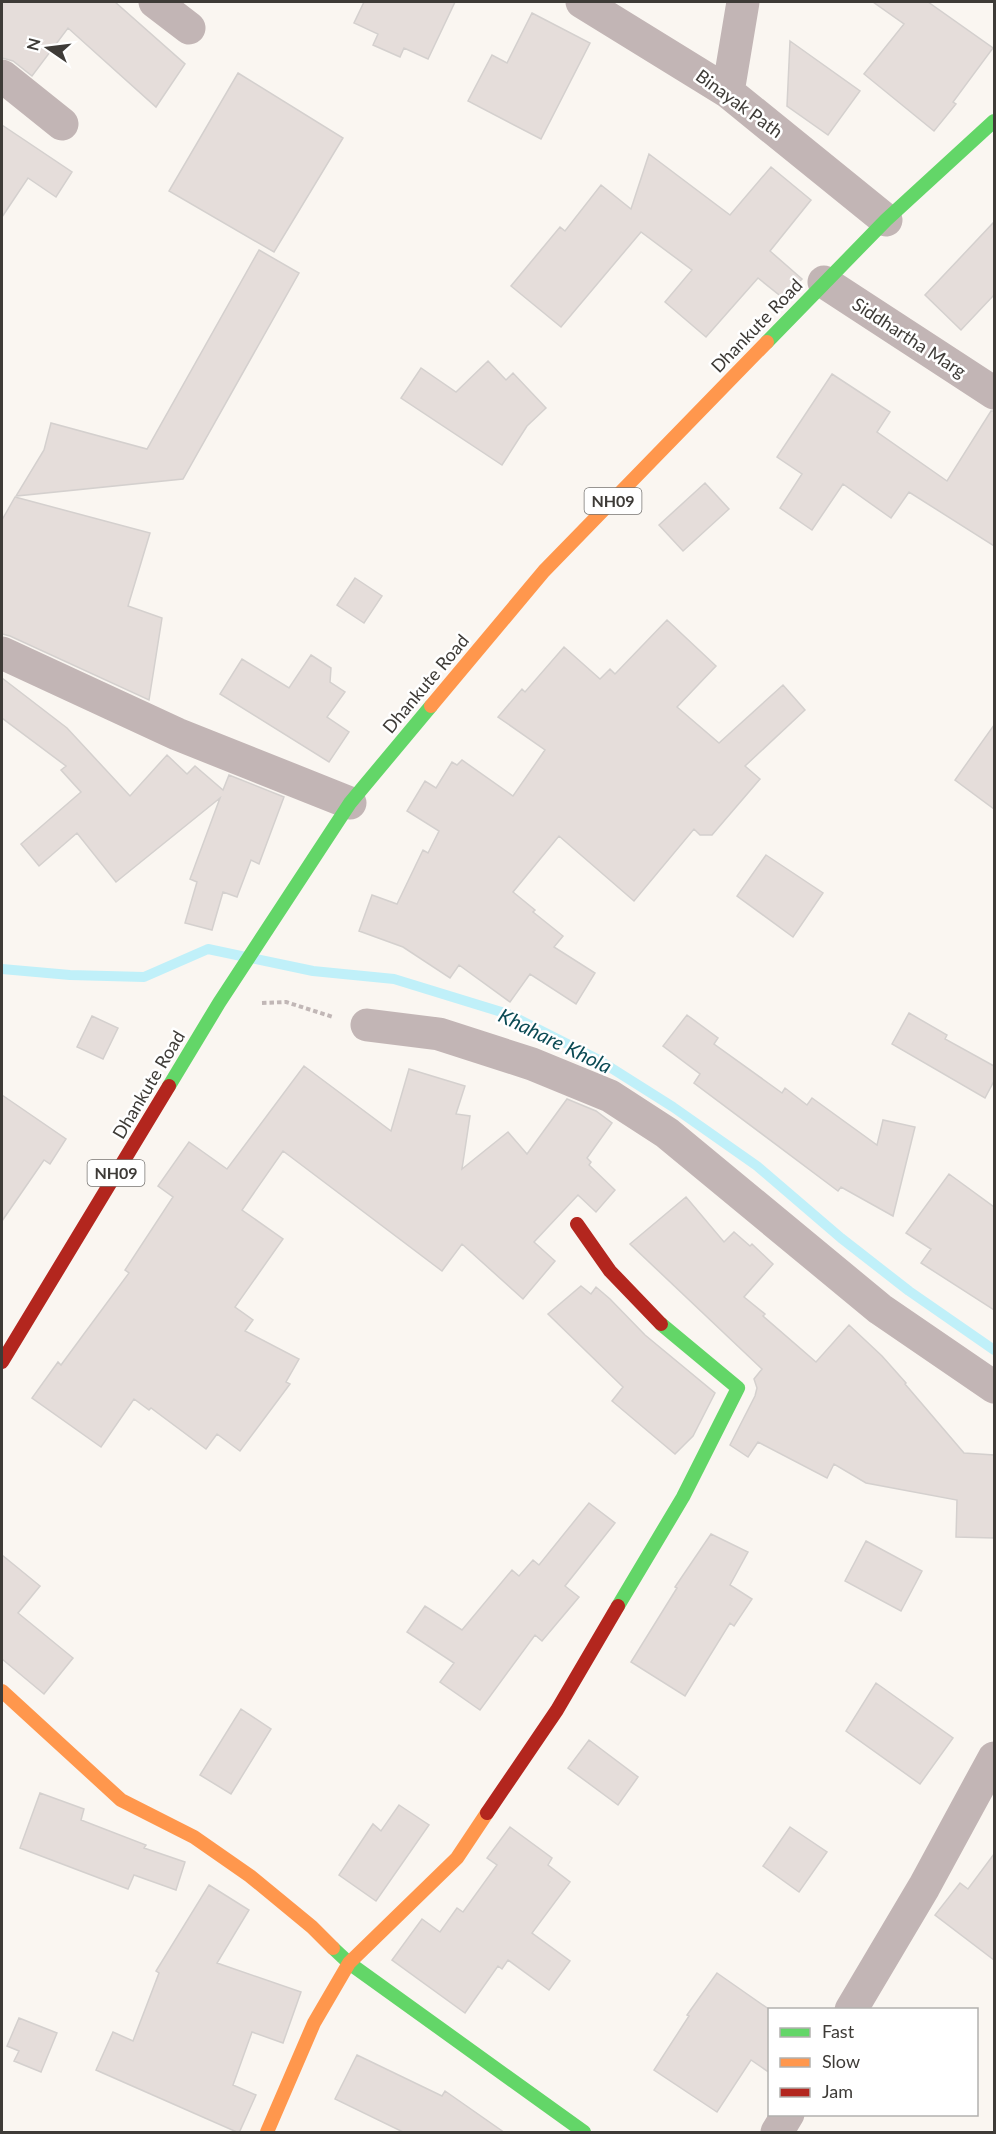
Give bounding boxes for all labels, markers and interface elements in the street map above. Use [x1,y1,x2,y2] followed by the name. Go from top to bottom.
[18,18,78,78] north arrow
[22,36,44,53] text: N
[692,64,787,142] street label: Binayak Path
[706,274,807,377] street label: Dhankute Road
[849,292,970,382] street label: Siddhartha Marg
[584,488,642,514] road number: NH09
[378,629,473,737] street label: Dhankute Road
[495,1002,616,1078] water label: Khahare Khola
[107,1026,189,1143] street label: Dhankute Road
[88,1160,144,1186] road number: NH09
[768,2008,978,2116] legend
[822,2020,855,2042] text: Fast
[822,2050,860,2072] text: Slow
[822,2080,853,2102] text: Jam

